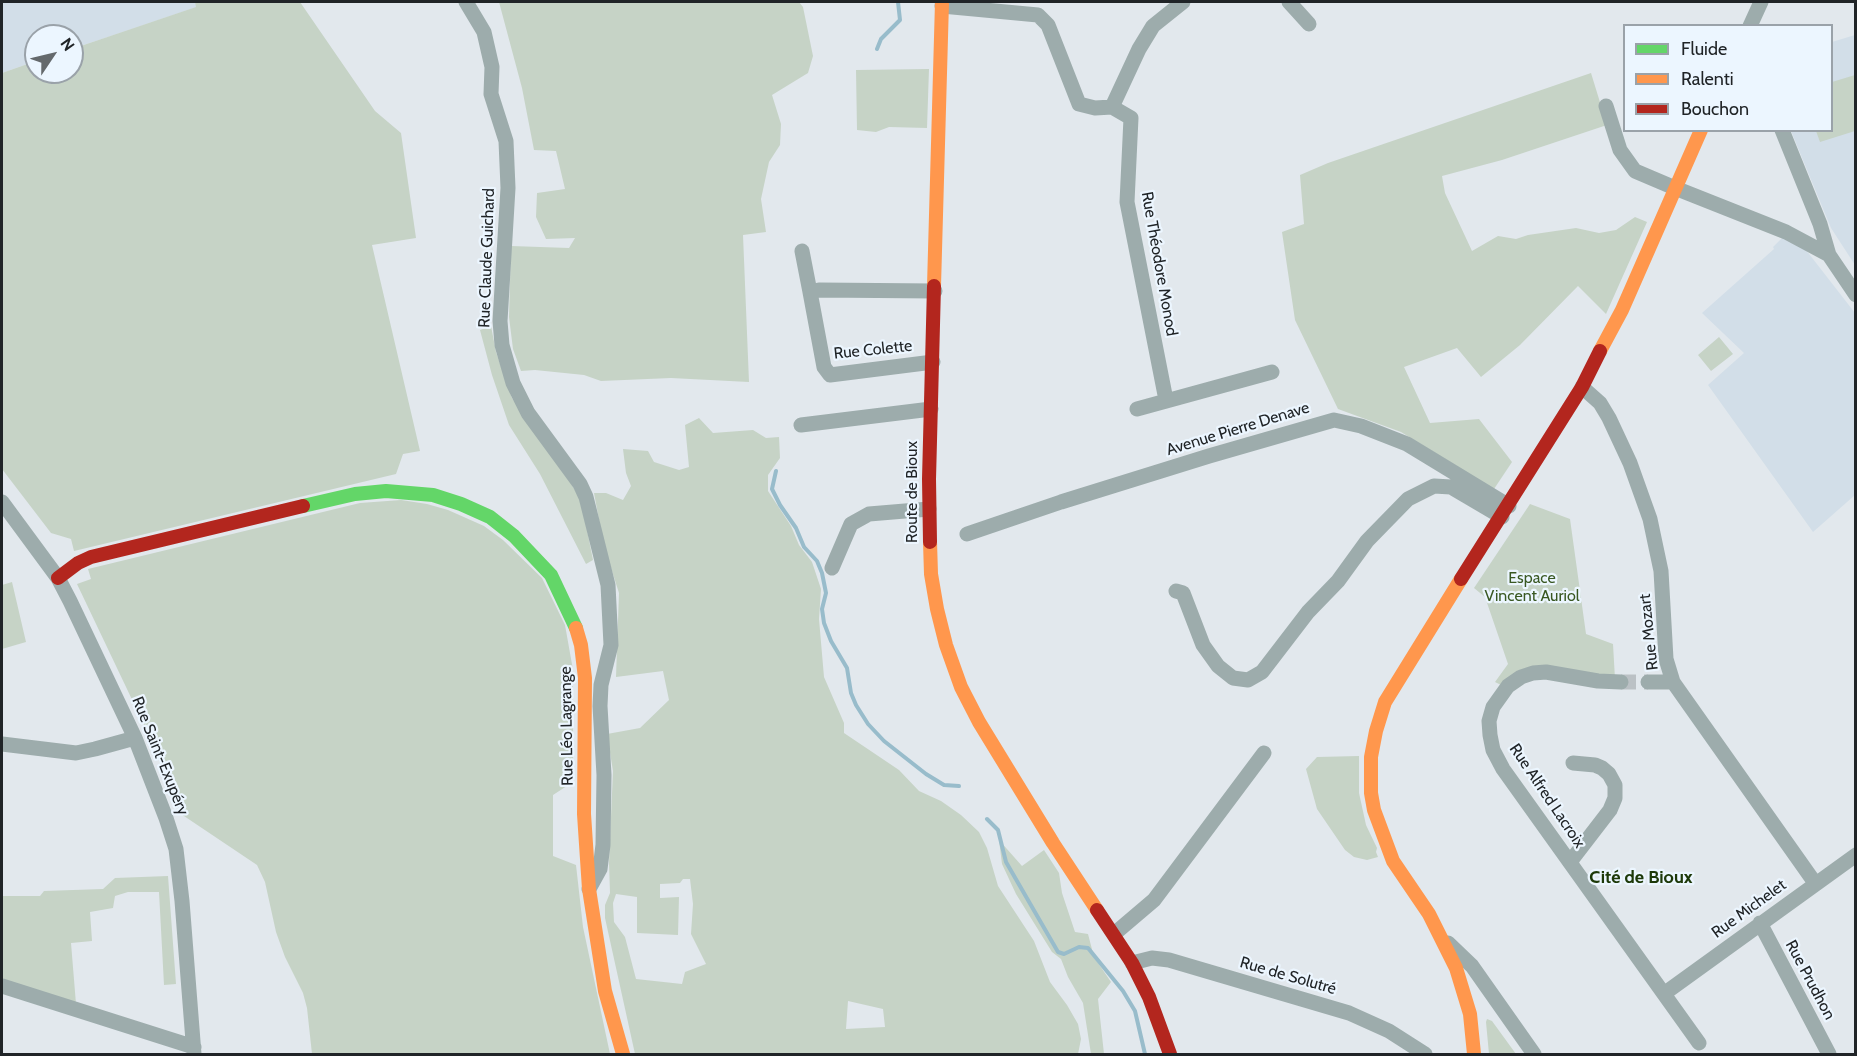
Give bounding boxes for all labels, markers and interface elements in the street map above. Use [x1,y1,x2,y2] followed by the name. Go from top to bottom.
[24,24,84,84] north arrow
[1623,24,1833,132] legend
[56,34,79,55] text: N
[1681,38,1727,60] text: Fluide
[1681,68,1734,90] text: Ralenti
[1681,98,1749,120] text: Bouchon
[475,188,499,328] street label: Rue Claude Guichard
[1137,190,1181,338] street label: Rue Théodore Monod
[833,336,913,364] street label: Rue Colette
[1164,398,1312,460] street label: Avenue Pierre Denave
[902,441,922,543] street label: Route de Bioux
[1484,568,1580,606] park label: Espace Vincent Auriol
[1635,593,1663,671] street label: Rue Mozart
[556,666,578,786] street label: Rue Léo Lagrange
[127,694,193,818] street label: Rue Saint-Exupéry
[1505,740,1589,852] street label: Rue Alfred Lacroix
[1589,867,1693,889] district label: Cité de Bioux
[1708,876,1790,942] street label: Rue Michelet
[1781,937,1839,1023] street label: Rue Prudhon
[1238,953,1338,999] street label: Rue de Solutré

